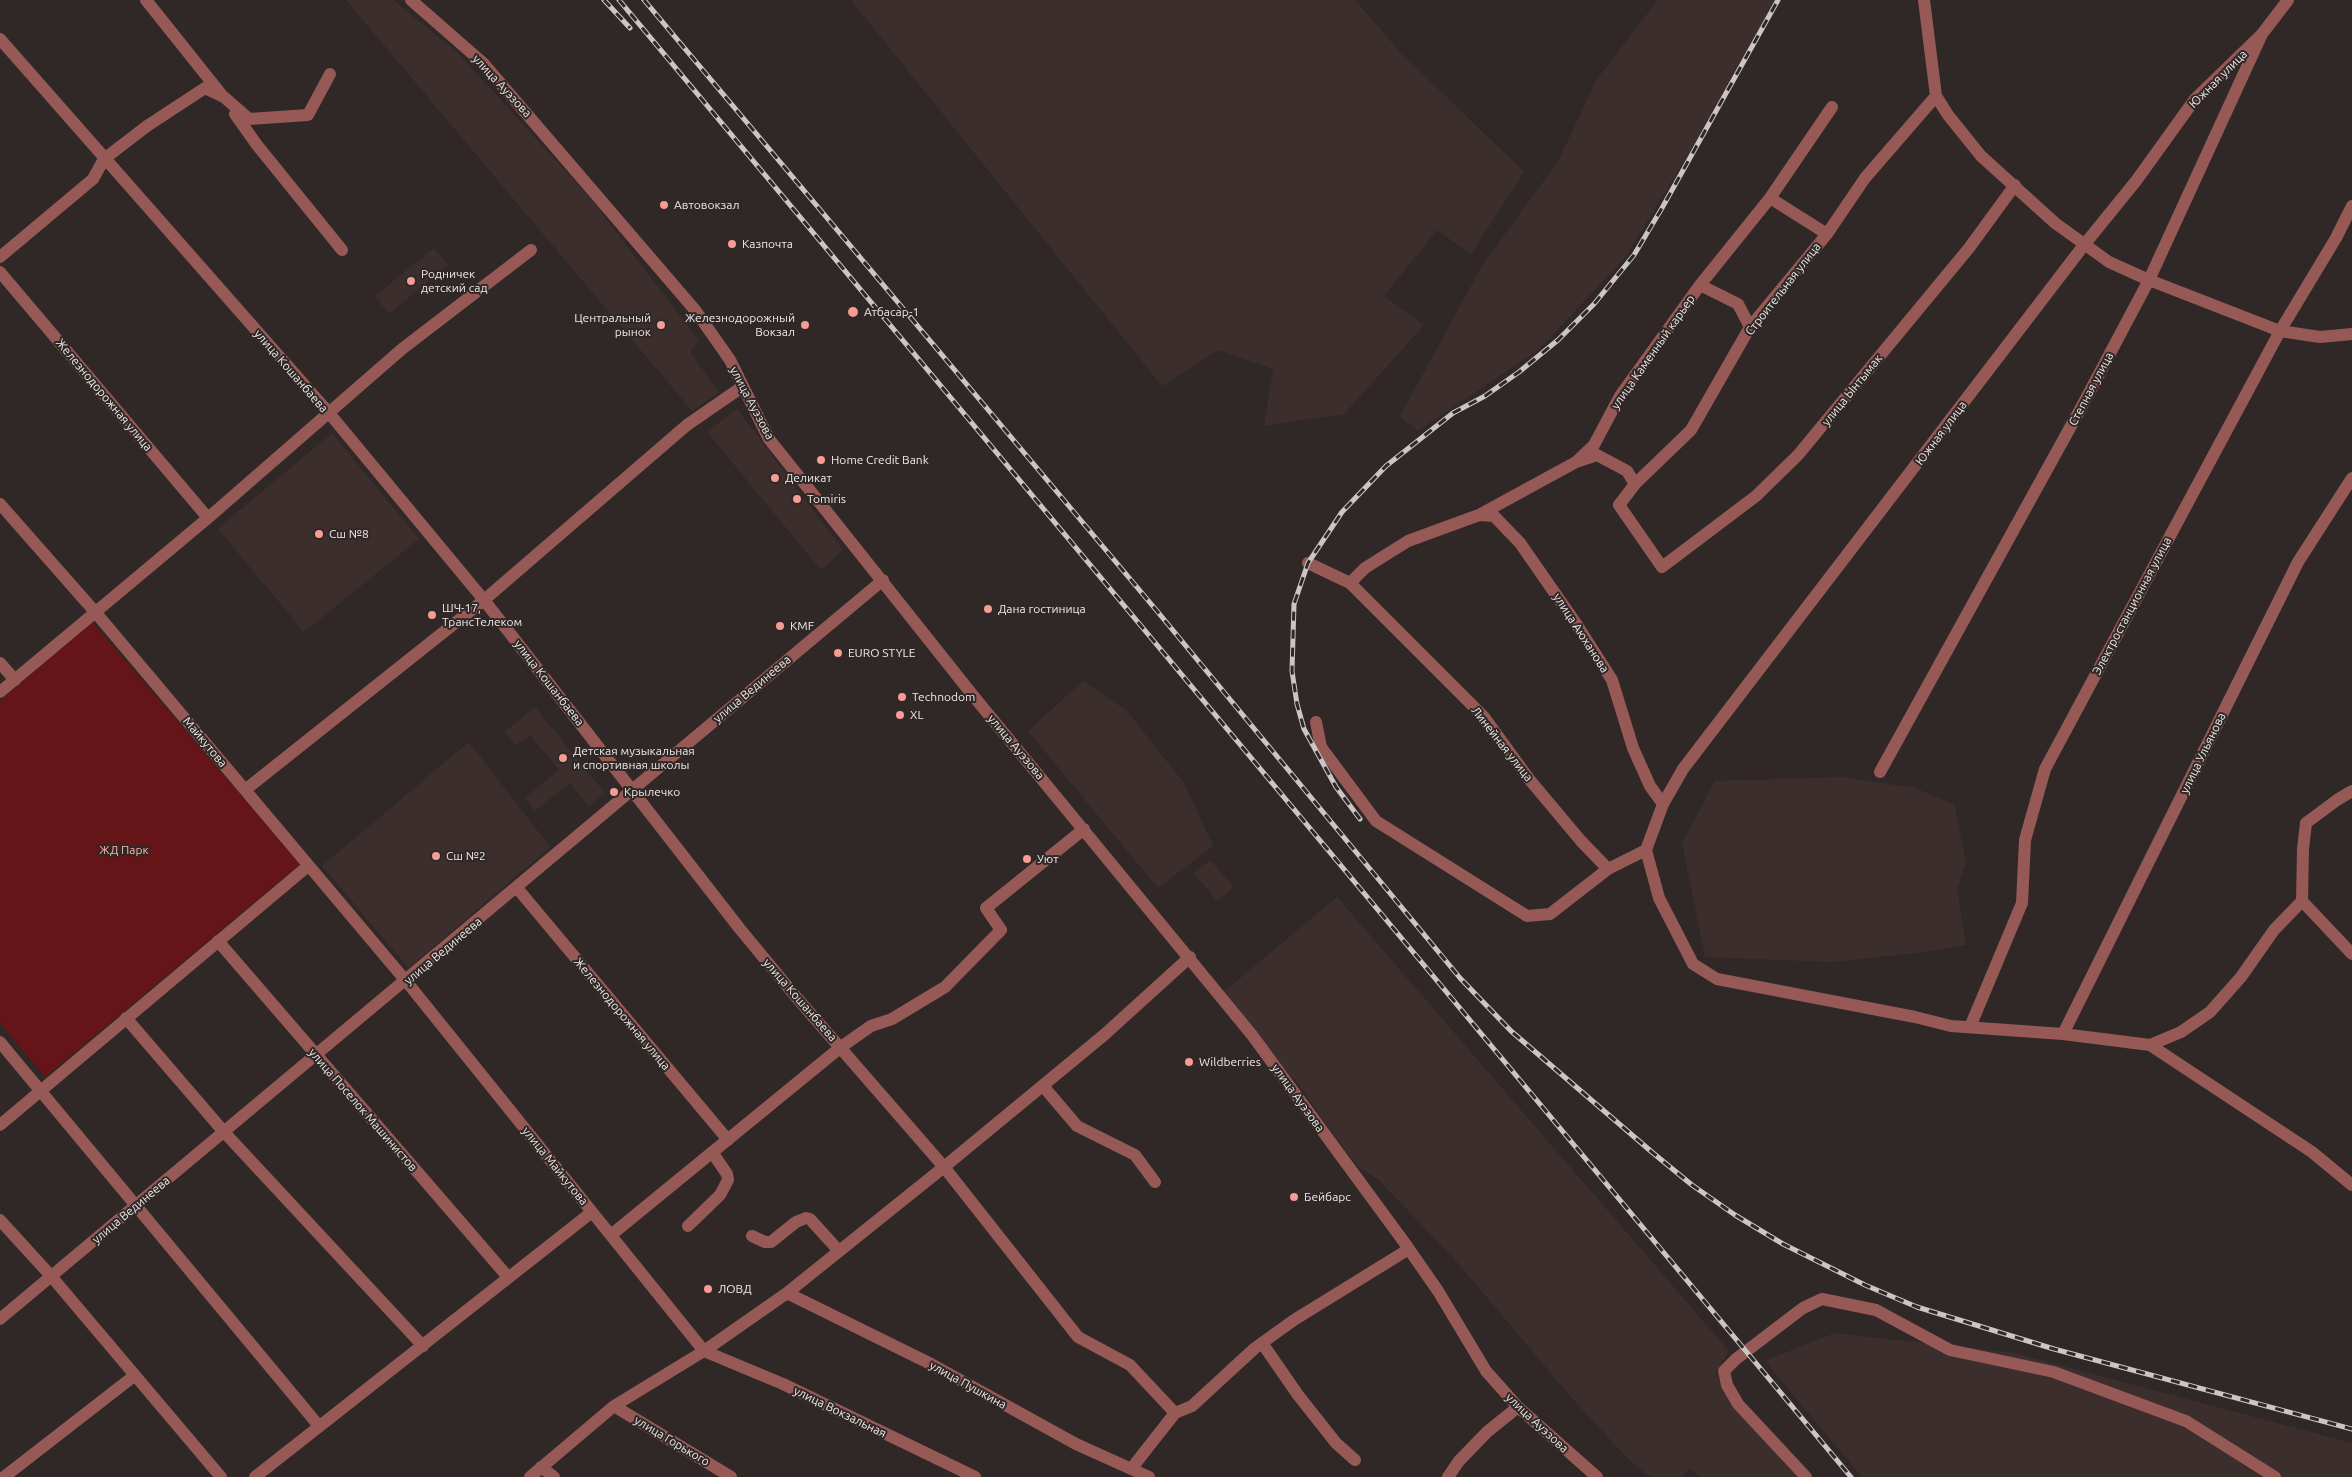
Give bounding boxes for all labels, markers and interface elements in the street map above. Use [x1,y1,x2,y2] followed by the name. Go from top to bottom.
[2186,47,2250,111] street label: Южная улица
[469,52,535,120] street label: улица Ауэзова
[674,198,740,212] place label: Автовокзал
[658,199,670,211] marker: Автовокзал
[742,237,793,251] place label: Казпочта
[726,238,738,250] marker: Казпочта
[1742,240,1824,338] street label: Строительная улица
[421,267,487,295] place label: Родничек детский сад
[405,275,417,287] marker: Родничек детский сад
[1608,292,1698,412] street label: улица Каменный карьер
[846,305,860,319] marker: Атбасар-1
[864,305,919,319] place label: Атбасар-1
[574,311,651,339] place label: Центральный рынок
[685,311,795,339] place label: Железнодорожный Вокзал
[655,319,667,331] marker: Центральный рынок
[799,319,811,331] marker: Железнодорожный Вокзал
[251,327,331,415] street label: улица Кошанбаева
[53,336,155,454] street label: Железнодорожная улица
[2066,350,2116,428] street label: Степная улица
[1819,351,1885,429] street label: улица Ынтымак
[727,364,777,442] street label: улица Ауэзова
[1912,398,1970,468] street label: Южная улица
[831,453,929,467] place label: Home Credit Bank
[815,454,827,466] marker: Home Credit Bank
[785,471,832,485] place label: Деликат
[769,472,781,484] marker: Деликат
[807,492,846,506] place label: Tomiris
[791,493,803,505] marker: Tomiris
[329,527,369,541] place label: Сш №8
[313,528,325,540] marker: Сш №8
[2089,535,2175,677] street label: Электростанционная улица
[1550,591,1612,675] street label: улица Аюханова
[442,601,522,629] place label: ШЧ-17, ТрансТелеком
[998,602,1086,616] place label: Дана гостиница
[982,603,994,615] marker: Дана гостиница
[426,609,438,621] marker: ШЧ-17, ТрансТелеком
[790,619,814,633] place label: KMF
[774,620,786,632] marker: KMF
[511,637,587,729] street label: улица Кошанбаева
[848,646,915,660] place label: EURO STYLE
[832,647,844,659] marker: EURO STYLE
[710,652,794,726] street label: улица Вединеева
[912,690,975,704] place label: Technodom
[896,691,908,703] marker: Technodom
[1468,704,1536,784] street label: Линейная улица
[910,708,923,722] place label: XL
[894,709,906,721] marker: XL
[2177,710,2229,796] street label: улица Ульянова
[985,712,1047,782] street label: улица Ауэзова
[180,714,230,770] street label: Майкутова
[573,744,695,772] place label: Детская музыкальная и спортивная школы
[557,752,569,764] marker: Детская музыкальная и спортивная школы
[624,785,680,799] place label: Крылечко
[608,786,620,798] marker: Крылечко
[99,843,149,857] park label: ЖД Парк
[446,849,486,863] place label: Сш №2
[430,850,442,862] marker: Сш №2
[1037,852,1058,866] place label: Уют
[1021,853,1033,865] marker: Уют
[401,914,485,988] street label: улица Вединеева
[571,955,673,1073] street label: Железнодорожная улица
[760,956,840,1044] street label: улица Кошанбаева
[306,1046,420,1174] street label: улица Поселок Машинистов
[1199,1055,1261,1069] place label: Wildberries
[1183,1056,1195,1068] marker: Wildberries
[1269,1061,1327,1135] street label: улица Ауэзова
[519,1124,591,1208] street label: улица Майкутова
[89,1173,173,1247] street label: улица Вединеева
[1304,1190,1351,1204] place label: Бейбарс
[1288,1191,1300,1203] marker: Бейбарс
[718,1282,752,1296] place label: ЛОВД
[702,1283,714,1295] marker: ЛОВД
[927,1358,1009,1412] street label: улица Пушкина
[791,1383,889,1441] street label: улица Вокзальная
[1503,1390,1571,1456] street label: улица Ауэзова
[632,1413,712,1469] street label: улица Горького

